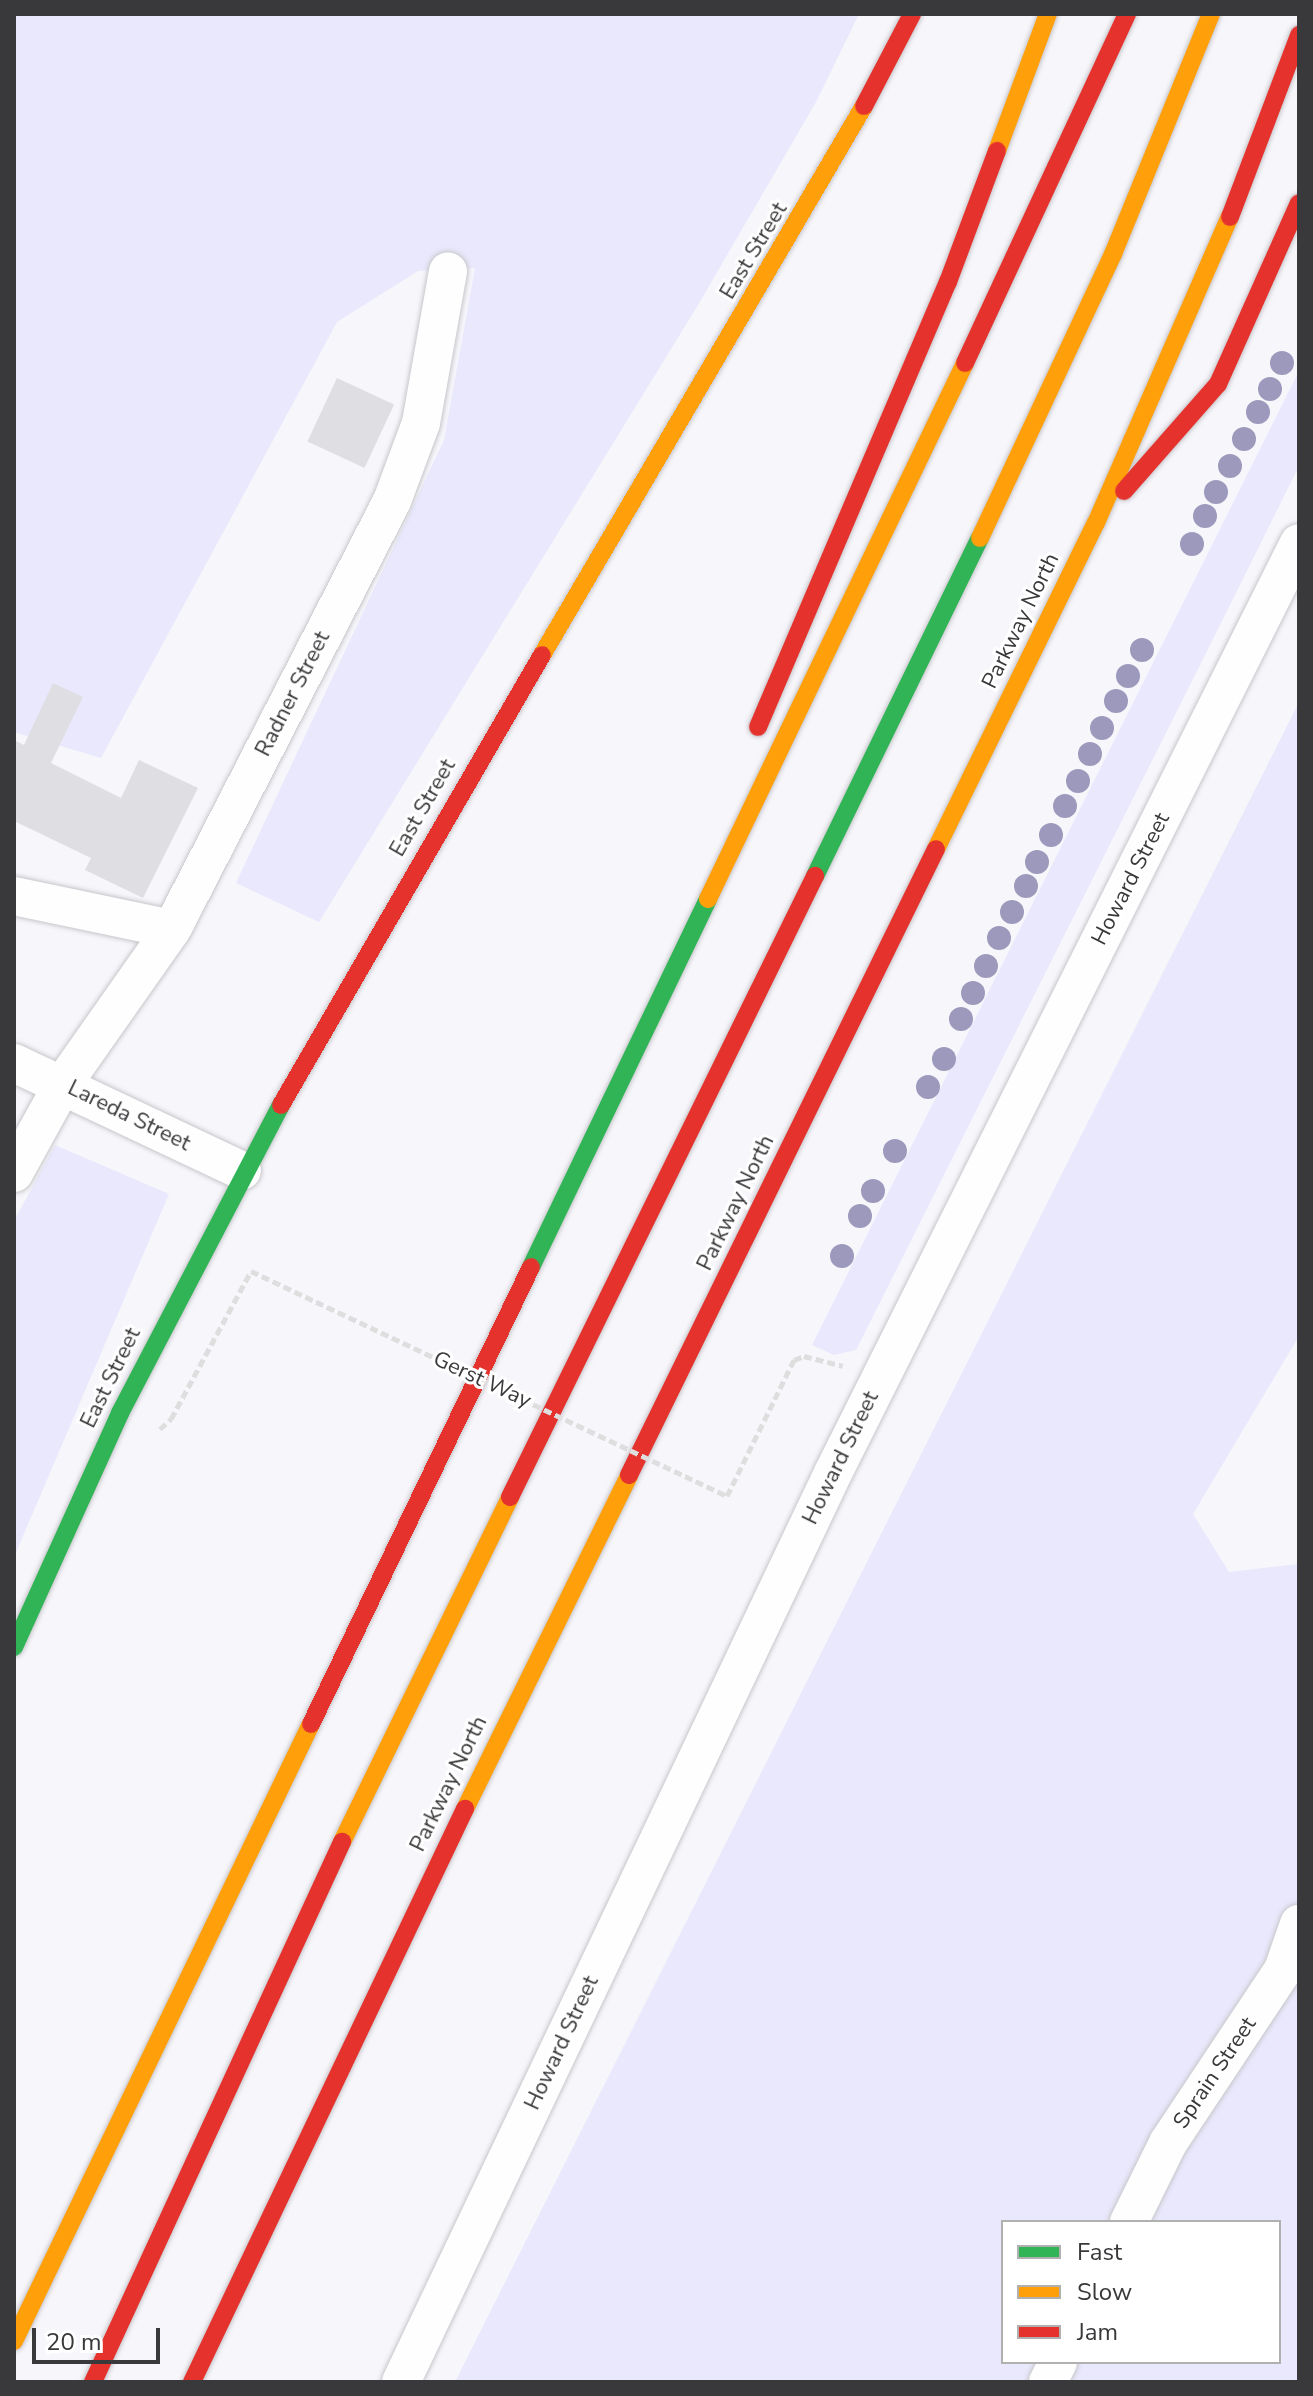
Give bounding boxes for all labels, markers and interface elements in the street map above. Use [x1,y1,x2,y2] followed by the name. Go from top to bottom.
[715,198,793,304] street label: East Street
[977,549,1065,693] street label: Parkway North
[250,627,336,761] street label: Radner Street
[385,755,461,861] street label: East Street
[1086,808,1176,950] street label: Howard Street
[63,1075,195,1157] street label: Lareda Street
[692,1131,780,1275] street label: Parkway North
[75,1324,147,1432] street label: East Street
[429,1346,535,1414] street label: Gerst Way
[797,1387,885,1529] street label: Howard Street
[405,1712,493,1856] street label: Parkway North
[519,1972,605,2114] street label: Howard Street
[1168,2012,1262,2134] street label: Sprain Street
[1001,2220,1281,2364] legend
[1077,2236,1122,2268] text: Fast
[1077,2276,1132,2308] text: Slow
[36,2312,164,2362] scale bar
[1077,2316,1118,2348] text: Jam
[46,2326,102,2358] text: 20 m

